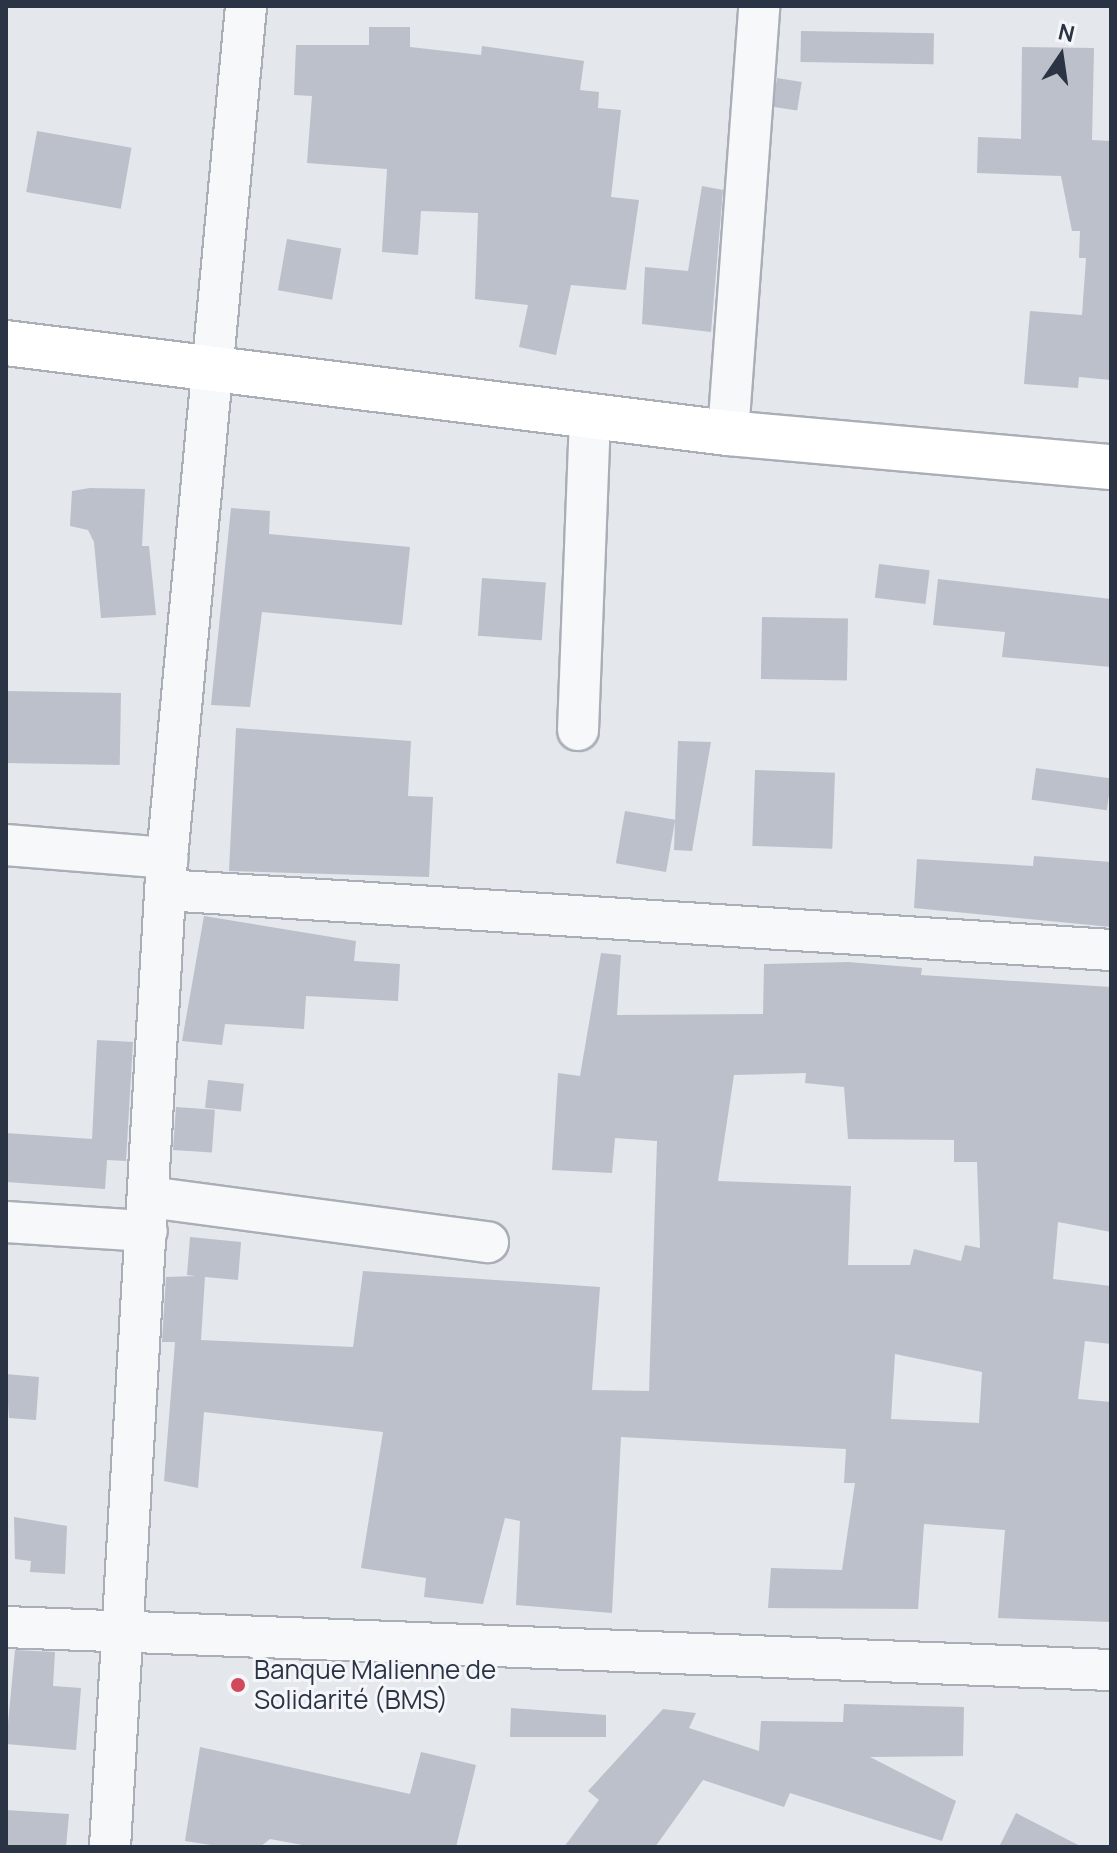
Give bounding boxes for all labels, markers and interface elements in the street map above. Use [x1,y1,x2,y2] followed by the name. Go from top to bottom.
[1021,16,1101,96] north arrow
[1055,16,1077,49] text: N
[254,1654,496,1716] place label: Banque Malienne de Solidarité (BMS)
[229,1676,247,1694] marker: Banque Malienne de Solidarité (BMS)

